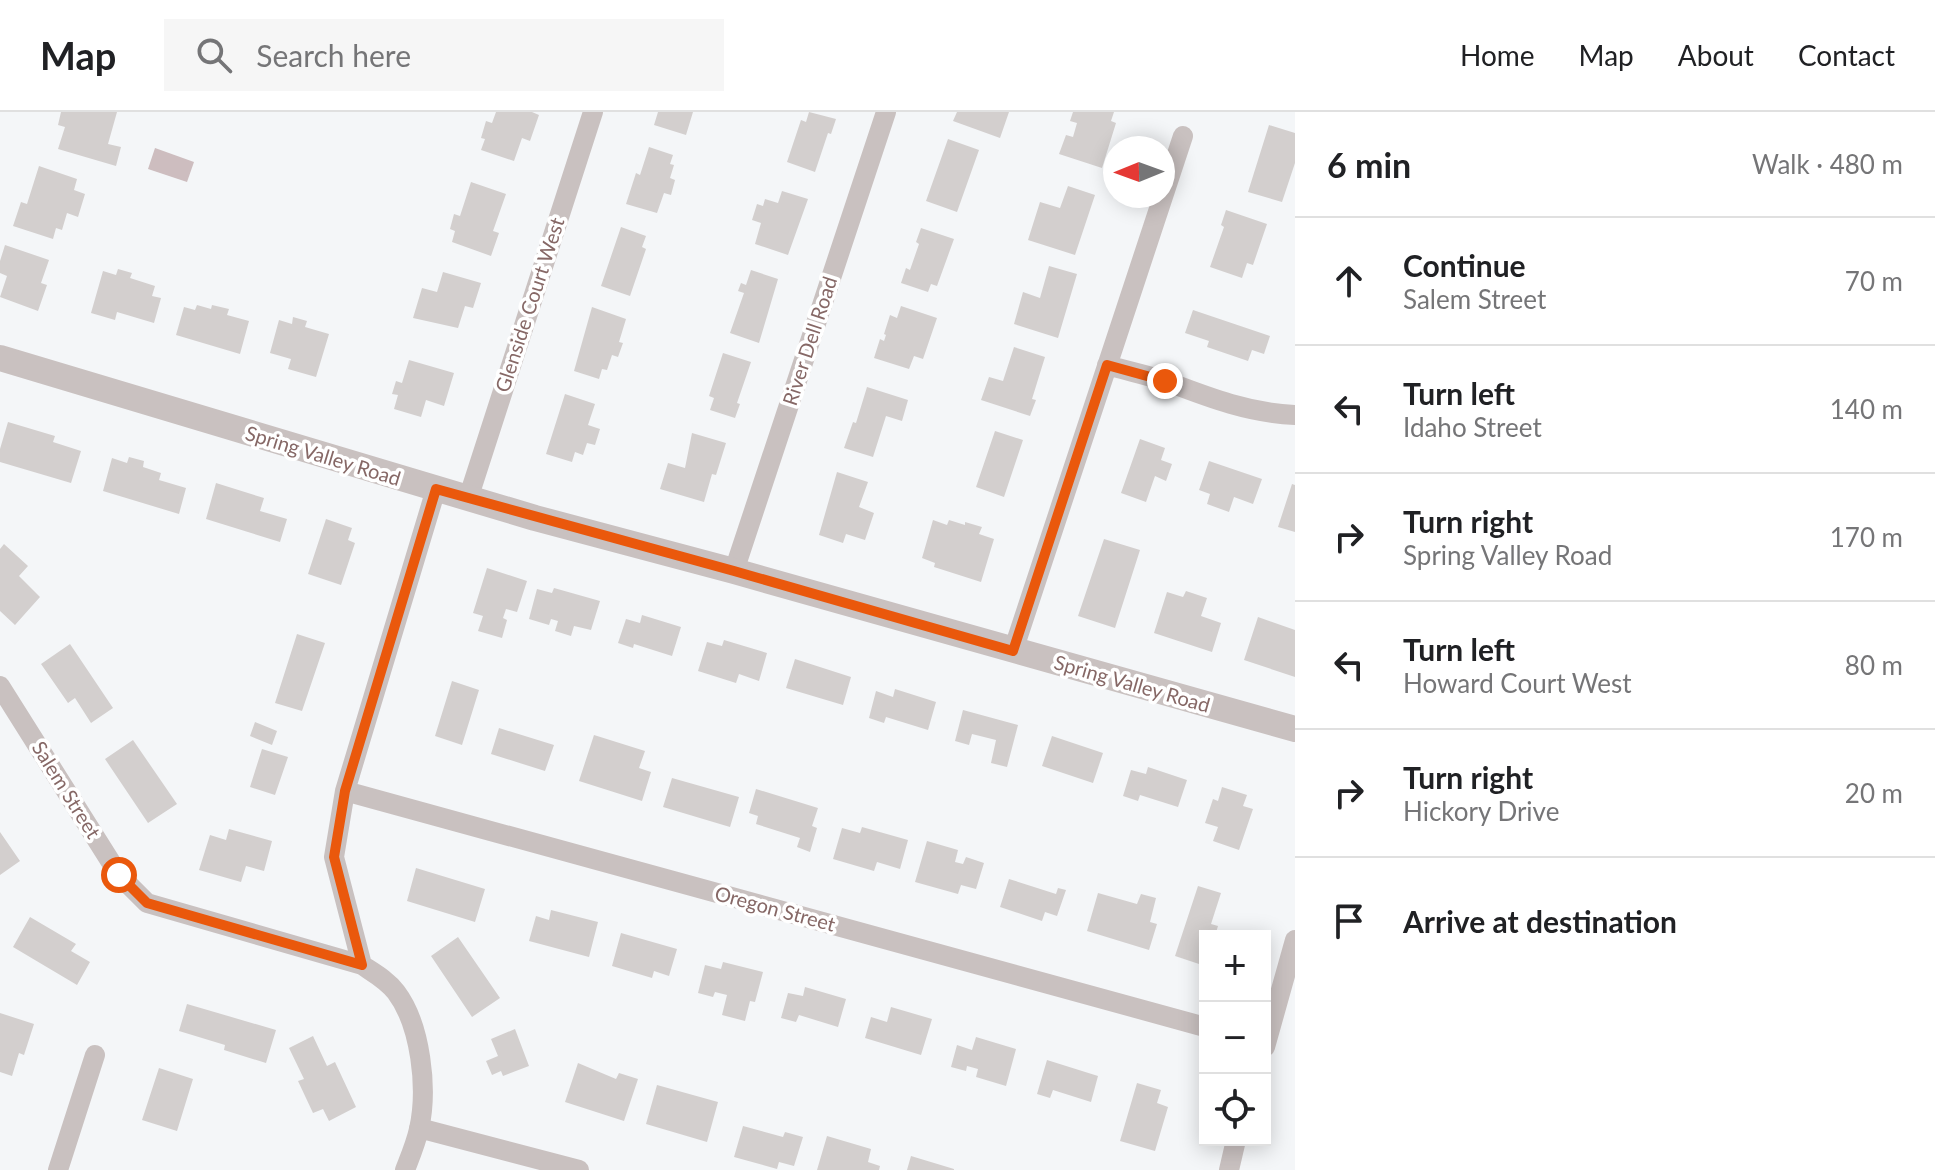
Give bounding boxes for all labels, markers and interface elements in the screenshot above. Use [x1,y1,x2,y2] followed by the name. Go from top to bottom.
[164,19,724,91] search box
[40,32,116,78] text: Map
[192,33,236,77] icon: search
[256,37,411,73] text: Search here
[1460,38,1535,72] text: Home
[1579,38,1634,72] text: Map
[1678,38,1754,72] text: About
[1798,38,1895,72] text: Contact
[1103,136,1175,208] north arrow
[1327,144,1411,185] text: 6 min
[1752,148,1903,180] text: Walk · 480 m
[489,214,569,395] street label: Glenside Court West
[1403,247,1526,283] text: Continue
[1327,259,1371,303] icon: ahead
[1845,265,1903,297] text: 70 m
[777,273,841,408] street label: River Dell Road
[1403,283,1546,315] text: Salem Street
[1147,363,1183,399] route end
[1403,375,1515,411] text: Turn left
[1327,387,1371,431] icon: left
[1830,393,1903,425] text: 140 m
[1403,411,1542,443] text: Idaho Street
[243,420,404,490] street label: Spring Valley Road
[1403,503,1533,539] text: Turn right
[1327,515,1371,559] icon: right
[1830,521,1903,553] text: 170 m
[1403,539,1612,571] text: Spring Valley Road
[1403,631,1515,667] text: Turn left
[1327,643,1371,687] icon: left
[1052,649,1213,717] street label: Spring Valley Road
[1845,649,1903,681] text: 80 m
[1403,667,1632,699] text: Howard Court West
[27,736,106,843] street label: Salem Street
[1403,759,1533,795] text: Turn right
[1327,771,1371,815] icon: right
[1845,777,1903,809] text: 20 m
[1403,795,1559,827] text: Hickory Drive
[101,857,137,893] route start
[712,880,838,936] street label: Oregon Street
[1327,899,1371,943] icon: arrive
[1403,903,1677,939] text: Arrive at destination
[1199,930,1271,1146] map controls
[1199,930,1271,1002] button: +
[1199,1002,1271,1074] button: −
[1199,1074,1271,1146] button: locate

